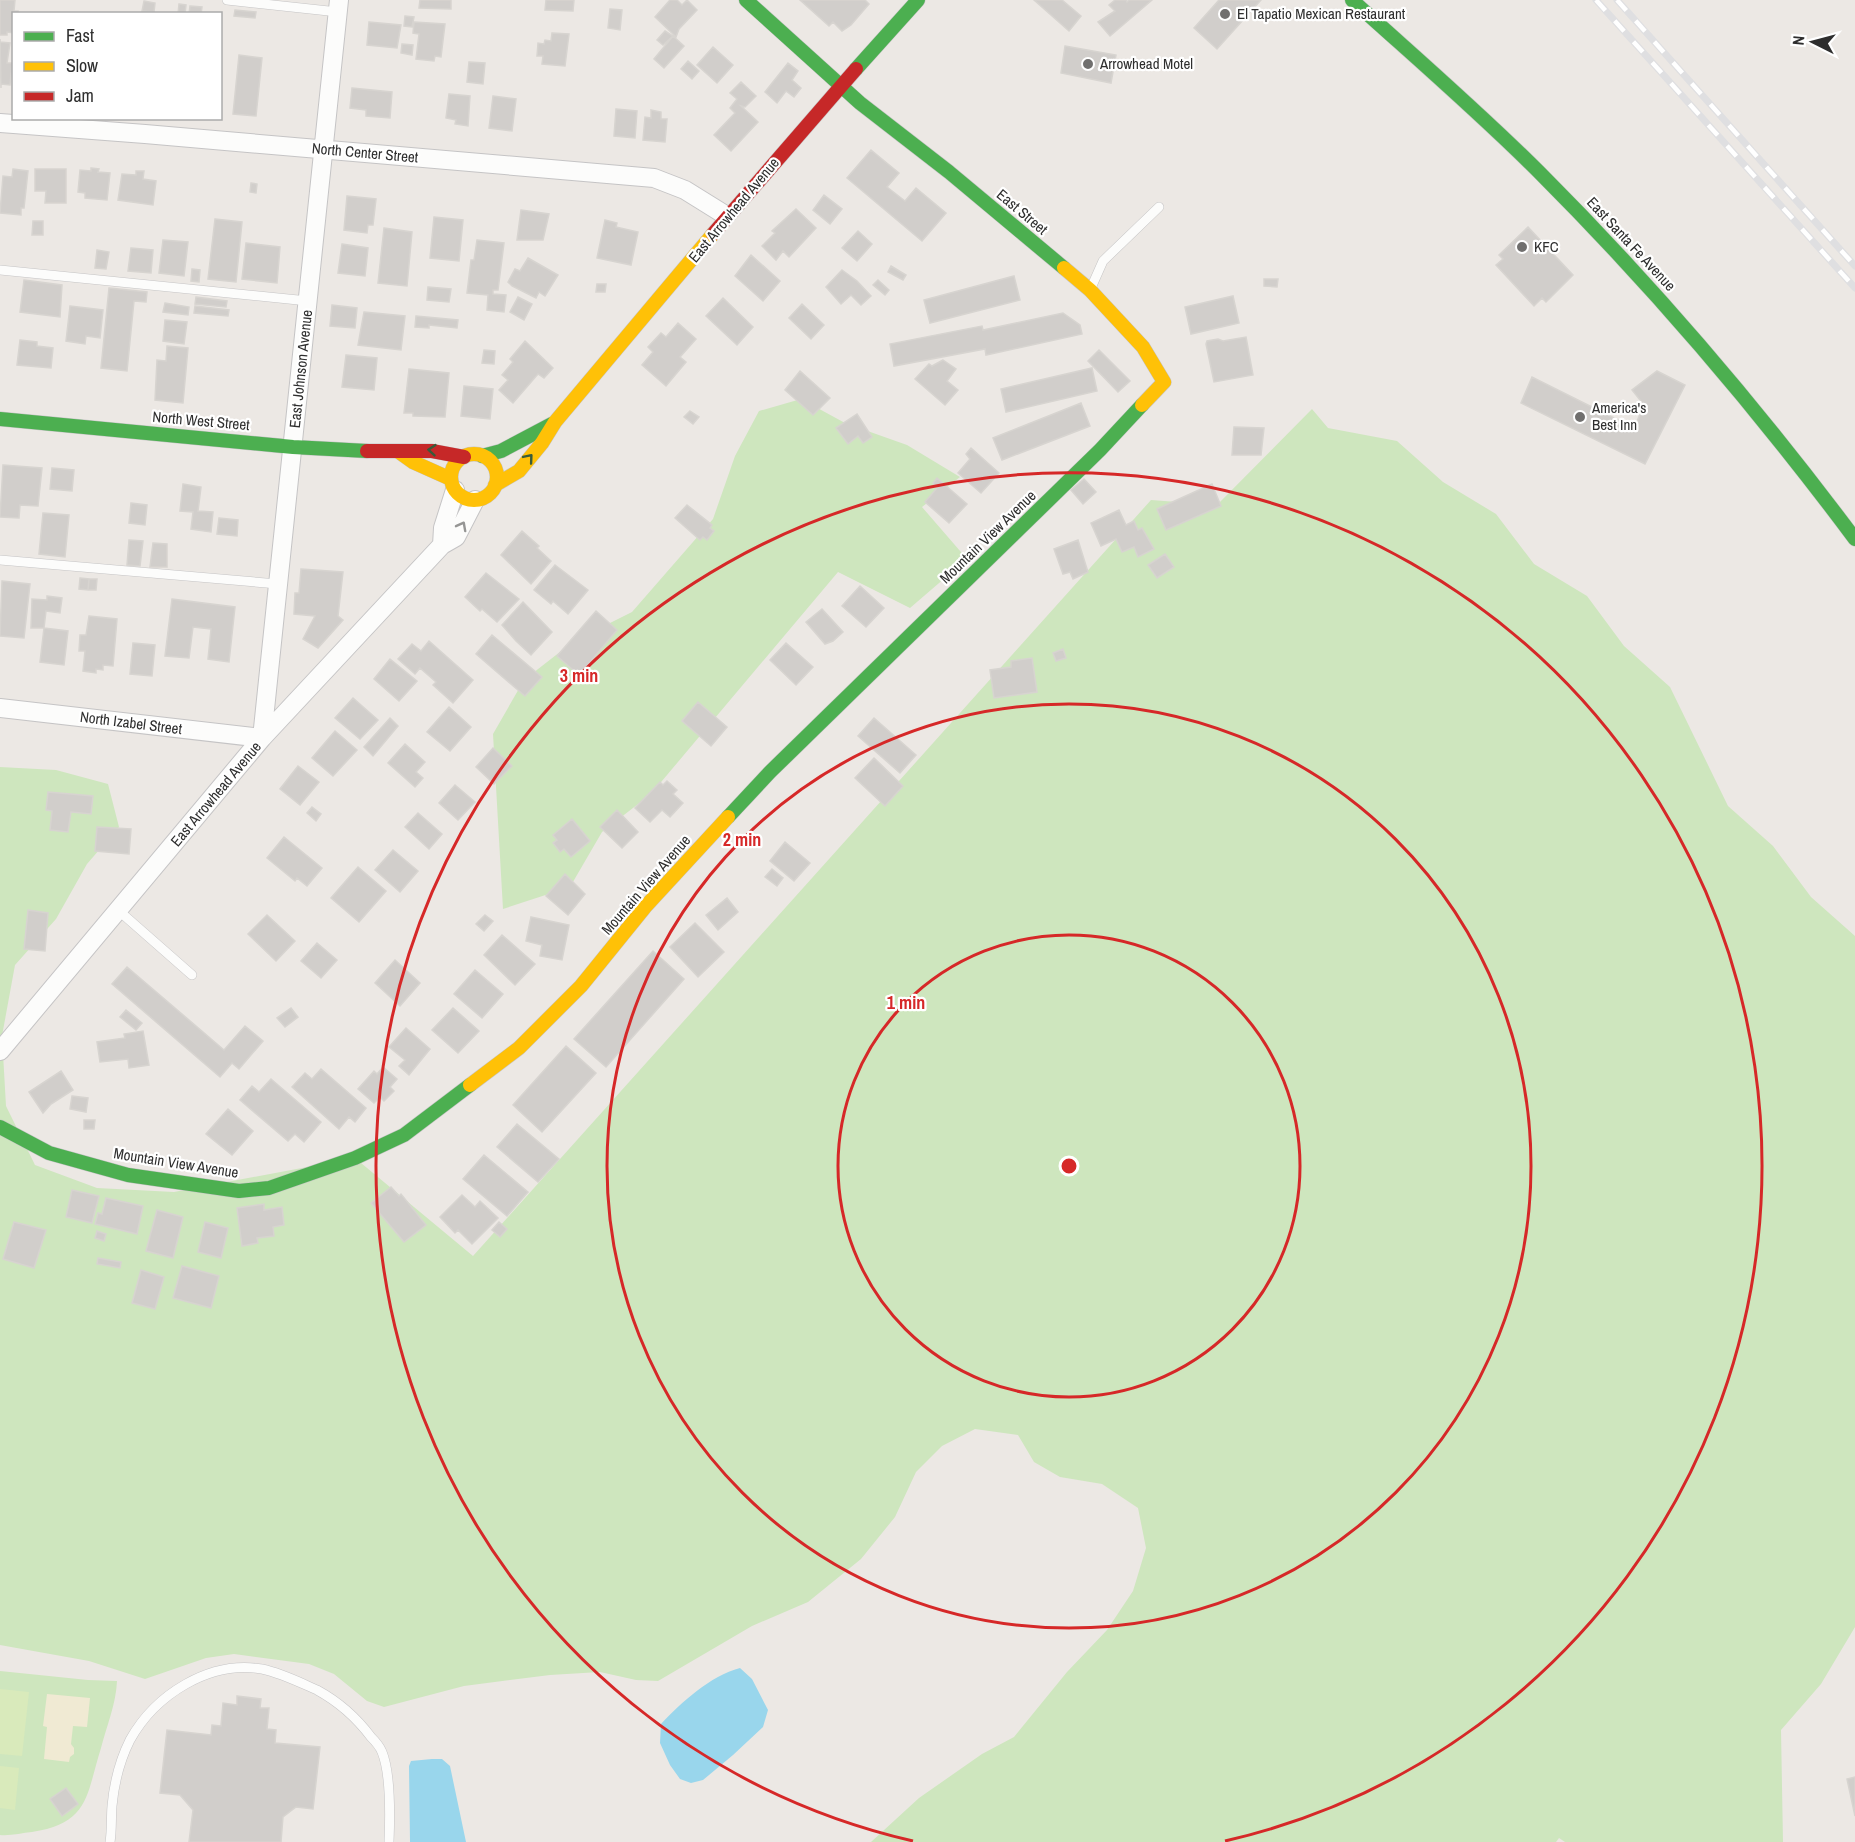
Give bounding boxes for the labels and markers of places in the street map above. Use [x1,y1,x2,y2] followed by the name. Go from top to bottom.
[1237,3,1406,24] place label: El Tapatio Mexican Restaurant
[1218,7,1232,21] marker: El Tapatio Mexican Restaurant
[1099,53,1193,74] place label: Arrowhead Motel
[1081,57,1095,71] marker: Arrowhead Motel
[1534,236,1559,257] place label: KFC
[1515,240,1529,254] marker: KFC
[1591,397,1646,435] place label: America's Best Inn
[1573,410,1587,424] marker: America's Best Inn
[1059,1156,1079,1176] centre of rings

